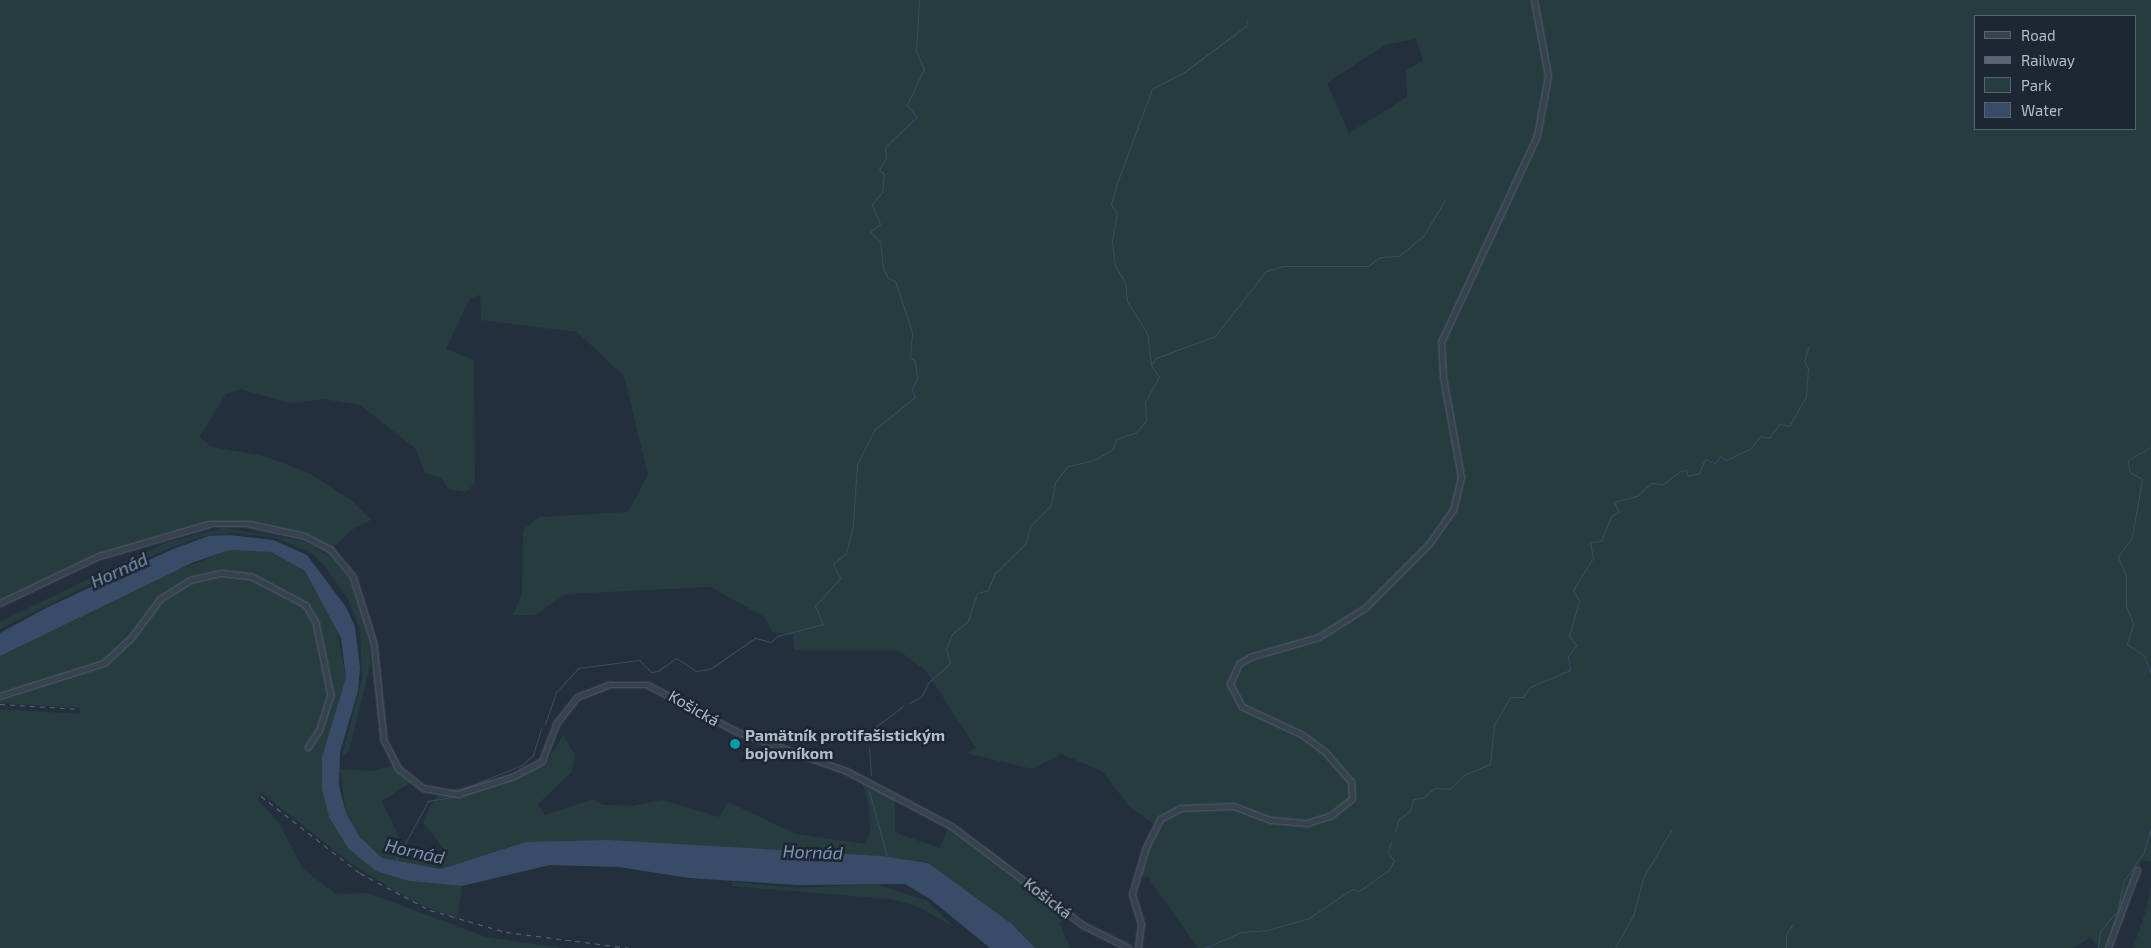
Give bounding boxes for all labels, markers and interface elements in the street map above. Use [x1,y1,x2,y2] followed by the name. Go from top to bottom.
[1974,15,2136,130] legend
[2021,26,2056,44] text: Road
[2021,51,2075,69] text: Railway
[2021,76,2052,94] text: Park
[2021,101,2063,119] text: Water
[87,548,151,592] water label: Hornád
[665,686,723,730] street label: Košická
[745,725,945,763] place label: Pamätník protifašistickým bojovníkom
[729,738,741,750] marker: Pamätník protifašistickým bojovníkom
[383,834,447,868] water label: Hornád
[782,840,844,864] water label: Hornád
[1020,873,1076,923] street label: Košická

